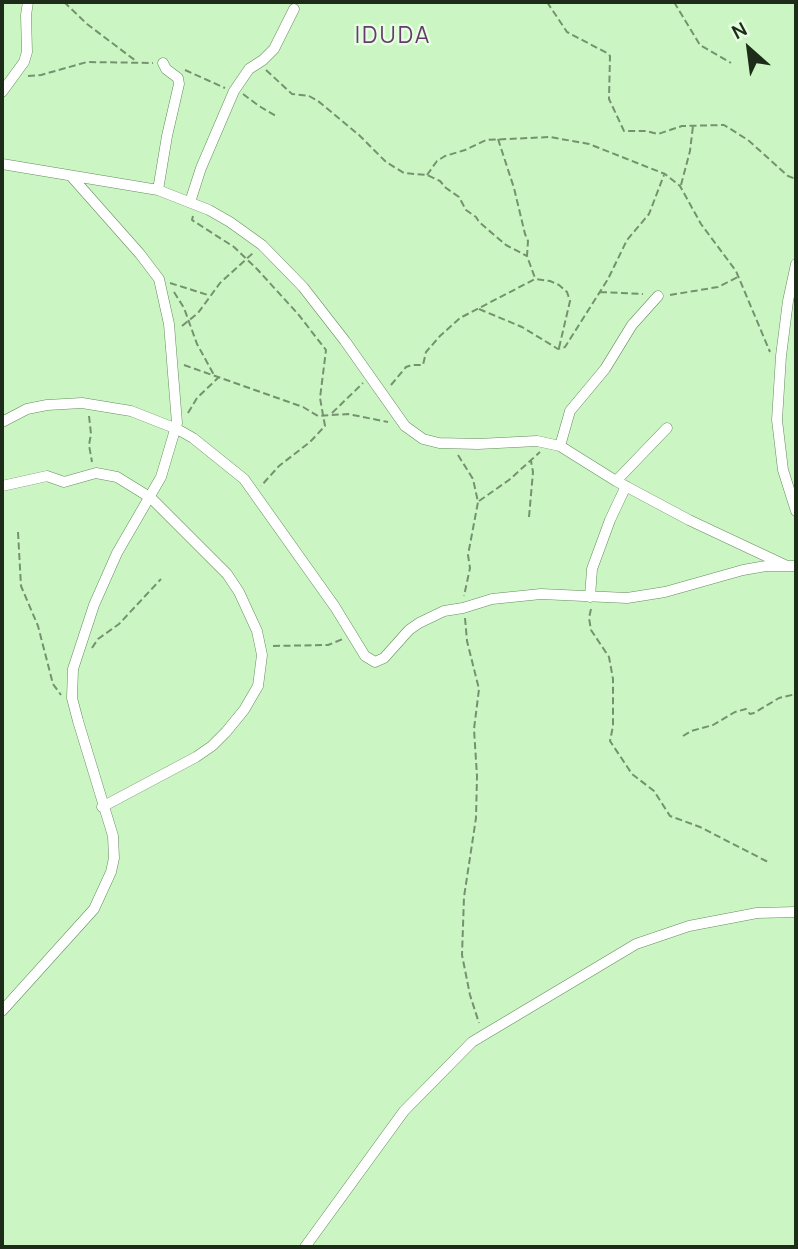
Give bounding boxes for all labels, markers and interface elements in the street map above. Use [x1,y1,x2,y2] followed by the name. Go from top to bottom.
[714,14,784,84] north arrow
[727,16,751,45] text: N
[355,23,431,51] district label: IDUDA

